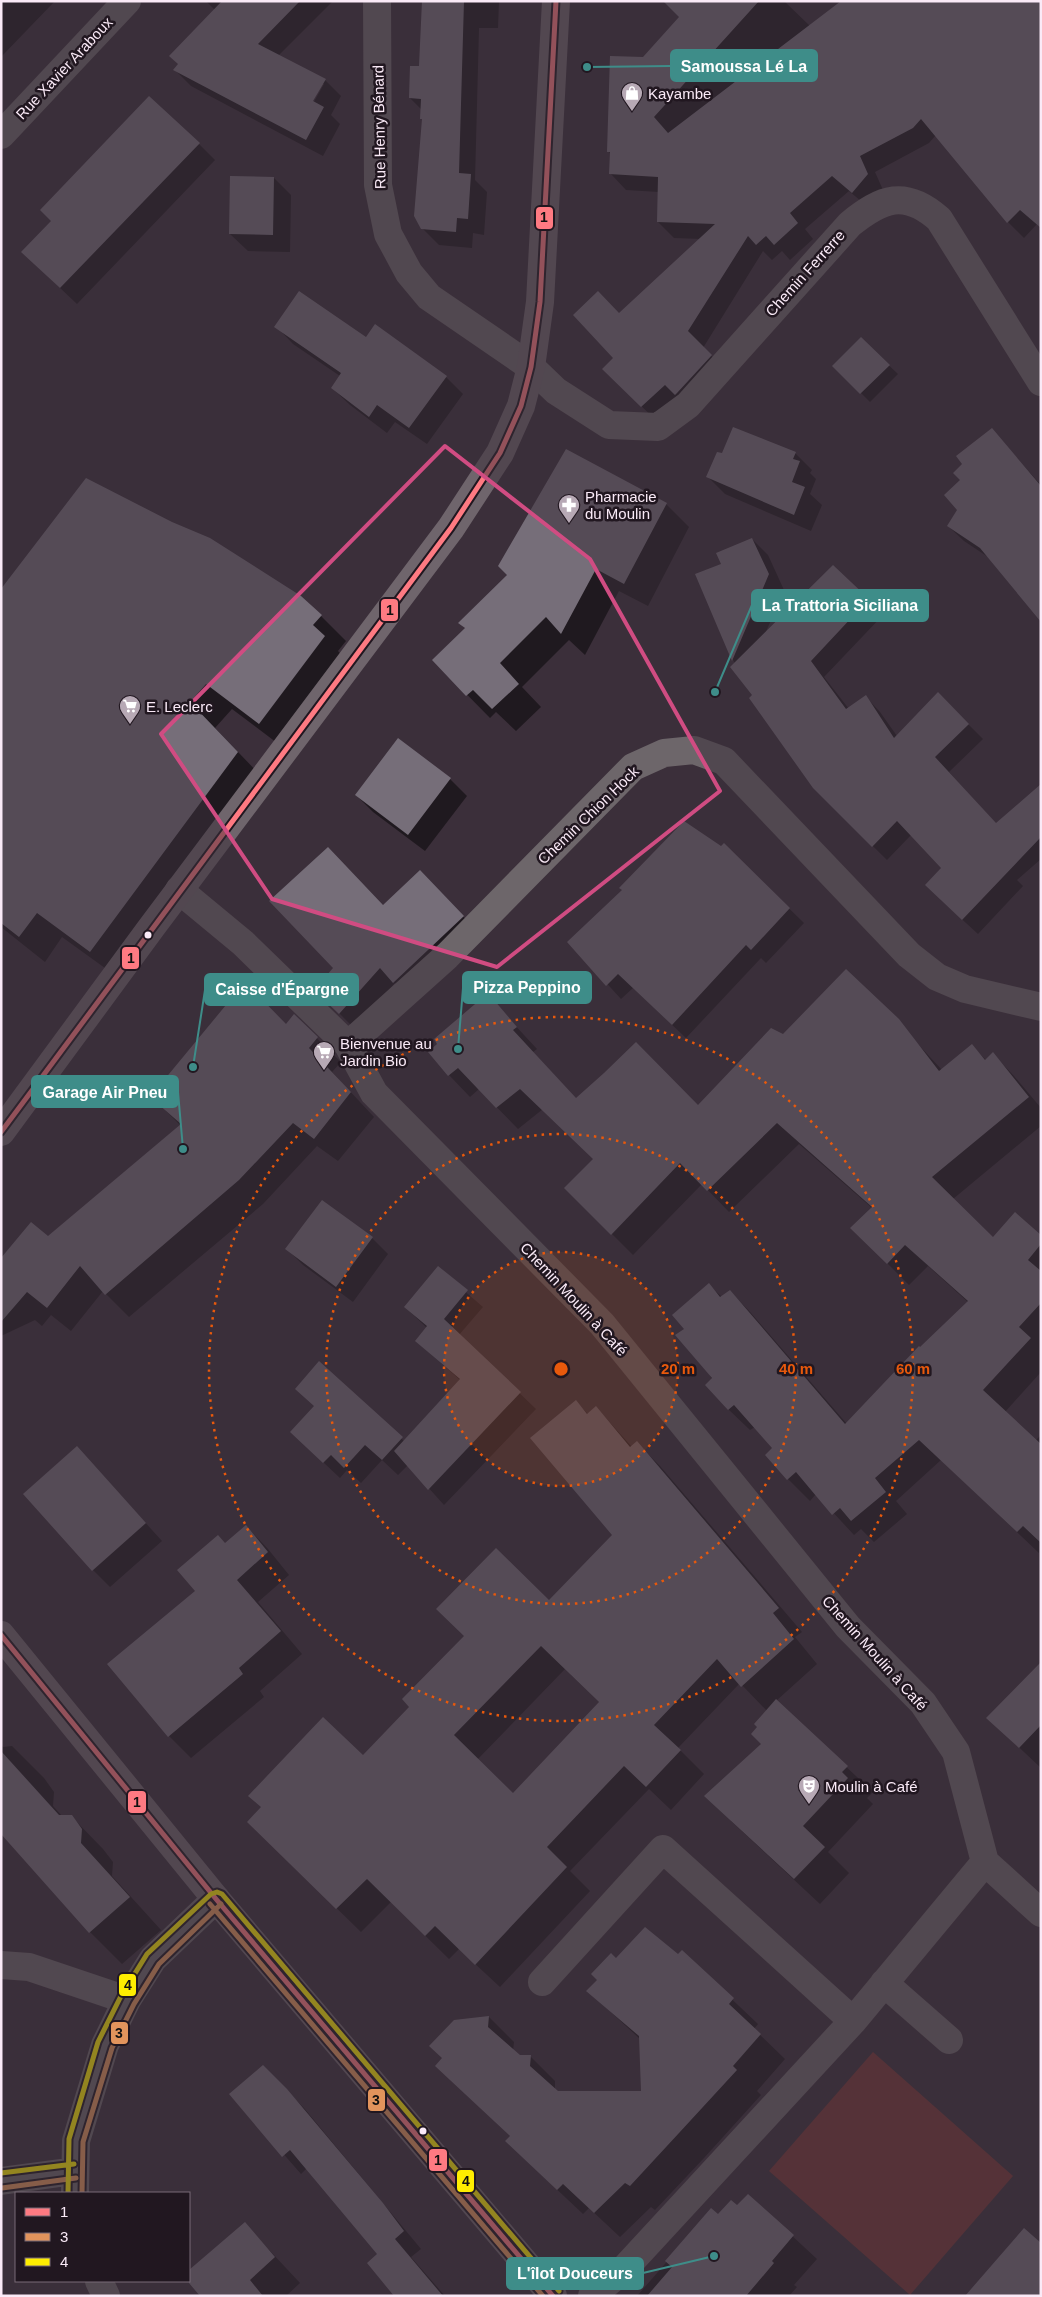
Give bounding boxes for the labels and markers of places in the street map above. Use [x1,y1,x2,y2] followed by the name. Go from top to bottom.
[671,50,817,81] callout: Samoussa Lé La
[620,81,644,112] shop icon: Kayambe
[648,85,711,102] place label: Kayambe
[585,488,657,522] place label: Pharmacie du Moulin
[557,493,581,524] pharmacy icon: Pharmacie du Moulin
[752,590,928,621] callout: La Trattoria Siciliana
[118,694,142,725] supermarket icon: E. Leclerc
[146,698,213,715] place label: E. Leclerc
[143,930,153,940] unlabelled marker
[463,972,591,1003] callout: Pizza Peppino
[205,974,358,1005] callout: Caisse d'Épargne
[340,1035,432,1069] place label: Bienvenue au Jardin Bio
[312,1040,336,1071] supermarket icon: Bienvenue au Jardin Bio
[32,1076,178,1107] callout: Garage Air Pneu
[552,1360,570,1378] centre of rings
[797,1774,821,1805] theatre icon: Moulin à Café
[825,1778,918,1795] place label: Moulin à Café
[418,2126,428,2136] unlabelled marker
[507,2258,643,2289] callout: L'îlot Douceurs

